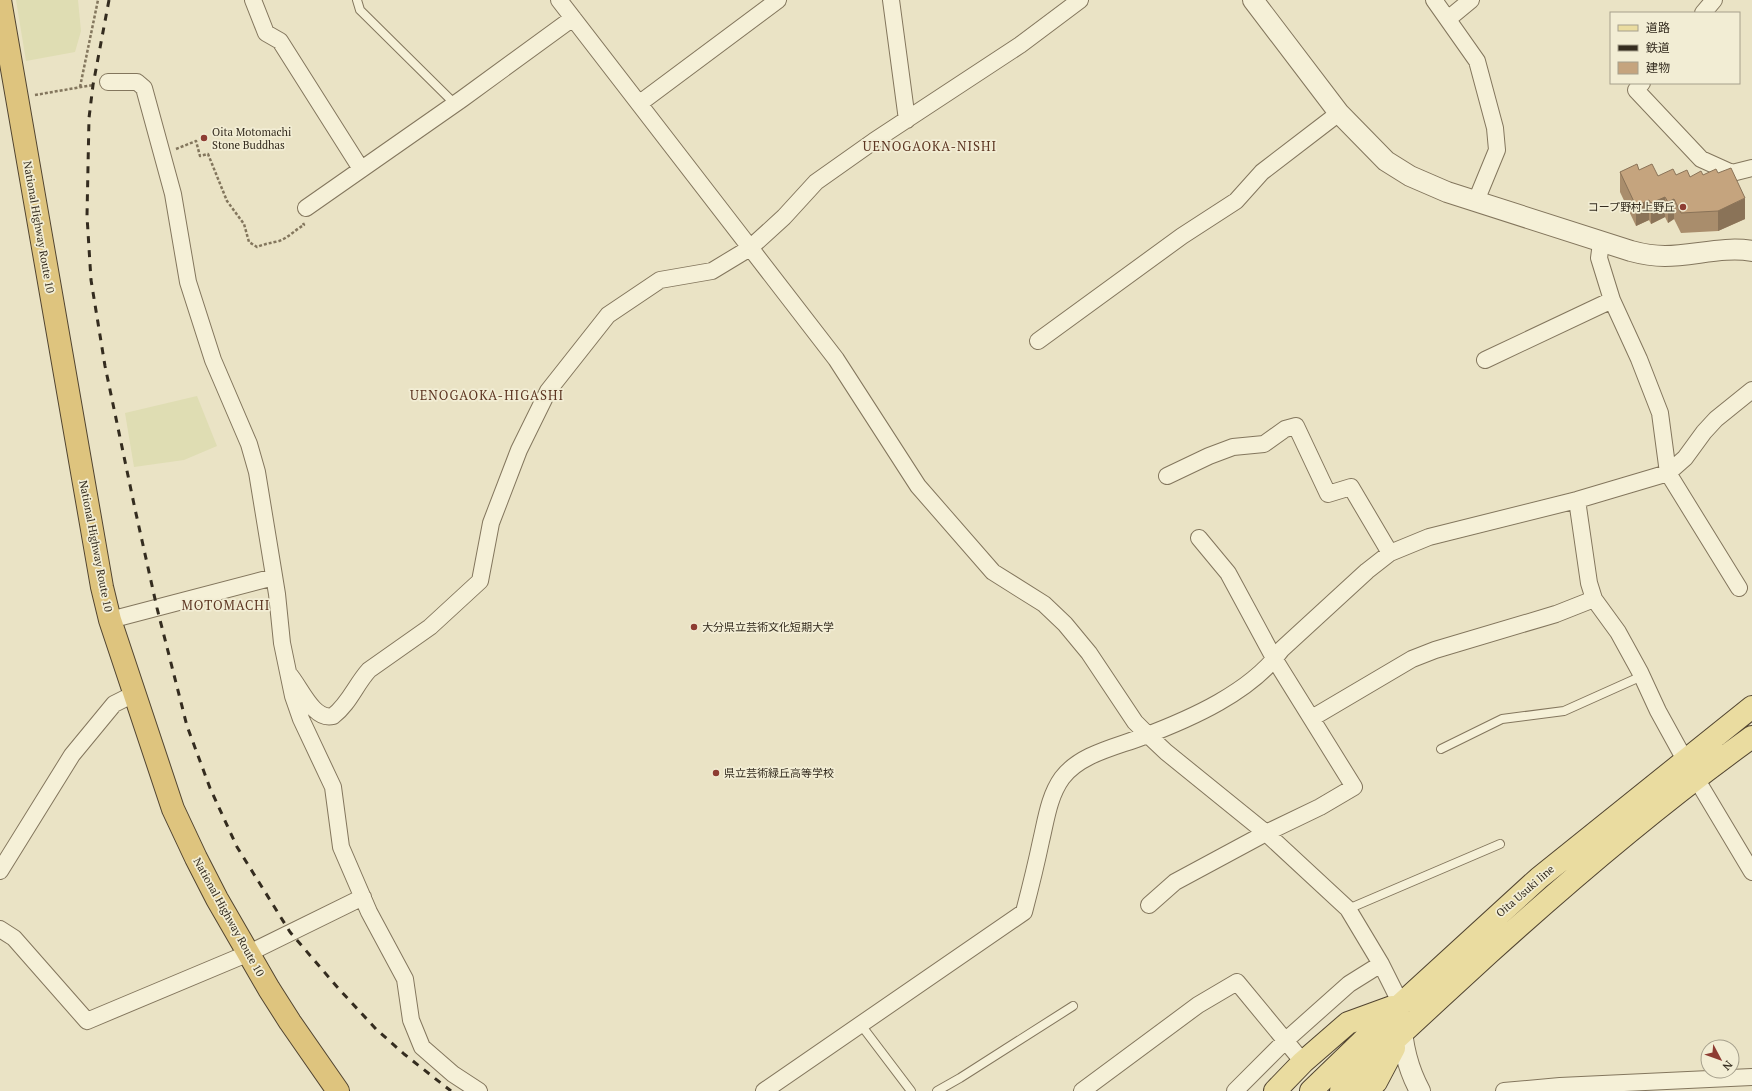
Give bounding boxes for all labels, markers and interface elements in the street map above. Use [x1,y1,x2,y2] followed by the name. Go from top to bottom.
[1610,12,1740,84] legend
[1646,20,1670,35] text: 道路
[1646,40,1670,55] text: 鉄道
[1646,60,1670,75] text: 建物
[212,125,291,152] place label: Oita Motomachi Stone Buddhas
[199,133,209,143] marker: Oita Motomachi Stone Buddhas
[863,137,997,155] district label: UENOGAOKA-NISHI
[20,160,58,294] street label: National Highway Route 10
[1588,200,1675,214] place label: コープ野村上野丘
[1678,202,1688,212] marker: コープ野村上野丘
[410,386,564,404] district label: UENOGAOKA-HIGASHI
[76,479,116,613] street label: National Highway Route 10
[182,596,270,614] district label: MOTOMACHI
[702,620,834,634] place label: 大分県立芸術文化短期大学
[689,622,699,632] marker: 大分県立芸術文化短期大学
[724,766,834,780] place label: 県立芸術緑丘高等学校
[711,768,721,778] marker: 県立芸術緑丘高等学校
[190,855,268,979] street label: National Highway Route 10
[1493,862,1557,920] street label: Oita Usuki line
[1700,1039,1740,1079] north arrow
[1719,1058,1736,1074] text: N

